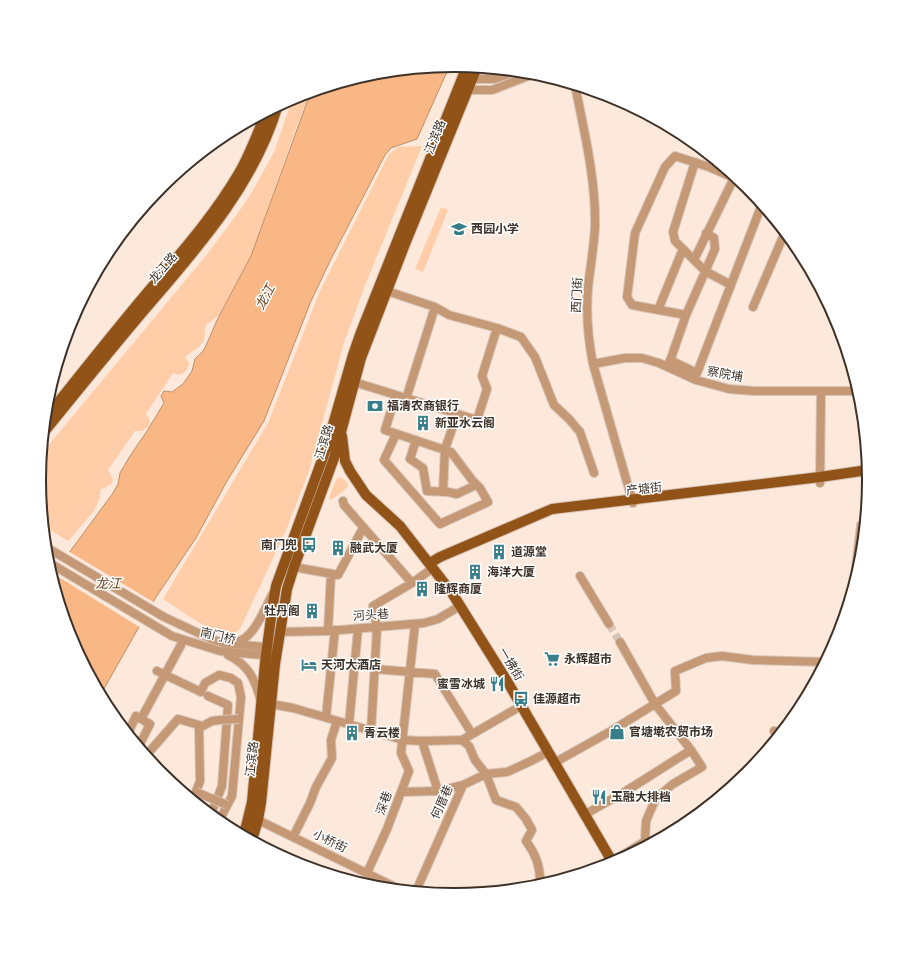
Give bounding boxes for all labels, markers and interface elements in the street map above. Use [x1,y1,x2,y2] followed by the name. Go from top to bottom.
[422,118,448,156] street label: 江滨路
[450,220,468,238] school or university icon: 西园小学
[471,222,519,236] place label: 西园小学
[146,250,180,286] street label: 龙江路
[569,277,585,313] street label: 西门街
[252,280,279,312] water label: 龙江
[706,364,744,384] street label: 察院埔
[366,397,384,415] bank icon: 福清农商银行
[387,399,459,413] place label: 福清农商银行
[414,414,432,432] building icon: 新亚水云阁
[435,416,495,430] place label: 新亚水云阁
[312,423,336,461] street label: 江滨路
[625,480,663,498] street label: 产塘街
[300,536,318,554] bus stop icon: 南门兜
[261,538,297,552] place label: 南门兜
[329,539,347,557] building icon: 融武大厦
[350,541,398,555] place label: 融武大厦
[490,543,508,561] building icon: 道源堂
[511,545,547,559] place label: 道源堂
[466,563,484,581] building icon: 海洋大厦
[487,565,535,579] place label: 海洋大厦
[95,576,123,591] water label: 龙江
[413,580,431,598] building icon: 隆辉商厦
[434,582,482,596] place label: 隆辉商厦
[303,602,321,620] building icon: 牡丹阁
[264,604,300,618] place label: 牡丹阁
[353,607,389,623] street label: 河头巷
[199,625,237,647] street label: 南门桥
[496,645,526,683] street label: 一拂街
[543,650,561,668] supermarket icon: 永辉超市
[564,652,612,666] place label: 永辉超市
[300,656,318,674] hotel icon: 天河大酒店
[321,658,381,672] place label: 天河大酒店
[488,675,506,693] restaurant icon: 蜜雪冰城
[437,677,485,691] place label: 蜜雪冰城
[512,690,530,708] bus stop icon: 佳源超市
[533,692,581,706] place label: 佳源超市
[608,723,626,741] shop icon: 官塘墘农贸市场
[343,724,361,742] building icon: 青云楼
[629,725,713,739] place label: 官塘墘农贸市场
[364,726,400,740] place label: 青云楼
[243,740,261,778] street label: 江滨路
[428,783,456,821] street label: 何厝巷
[590,788,608,806] restaurant icon: 玉融大排档
[373,789,395,817] street label: 深巷
[611,790,671,804] place label: 玉融大排档
[311,827,349,855] street label: 小桥街

